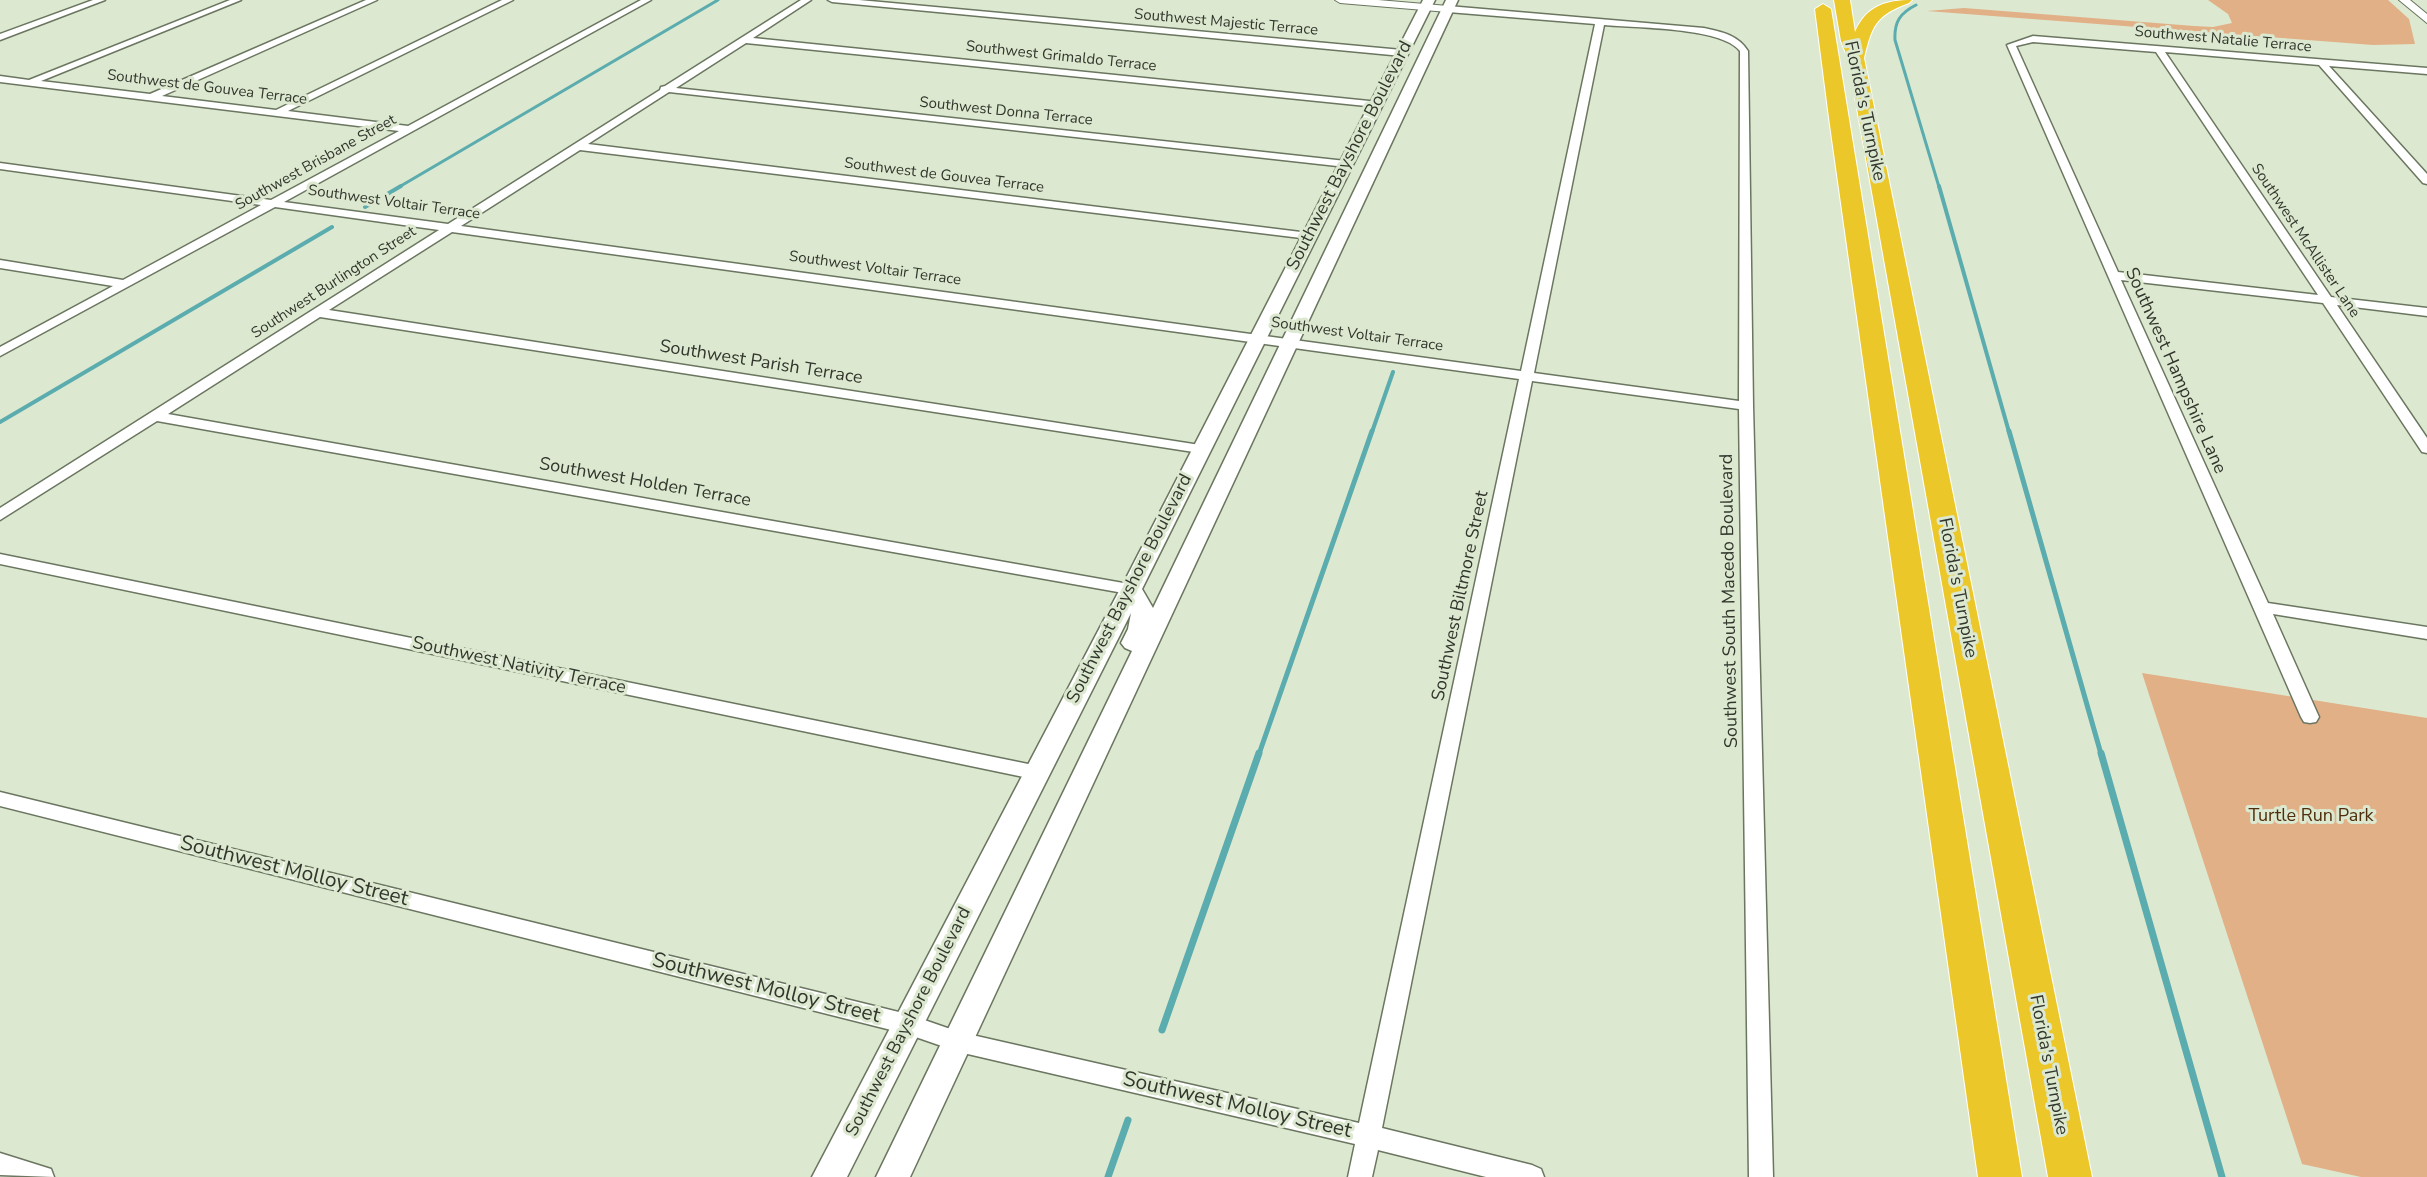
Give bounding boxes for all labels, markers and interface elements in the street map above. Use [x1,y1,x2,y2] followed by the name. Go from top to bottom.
[1133,6,1319,40] street label: Southwest Majestic Terrace
[2134,23,2312,57] street label: Southwest Natalie Terrace
[965,38,1157,76] street label: Southwest Grimaldo Terrace
[1283,38,1417,274] street label: Southwest Bayshore Boulevard
[1839,39,1889,183] street label: Florida's Turnpike
[106,67,308,109] street label: Southwest de Gouvea Terrace
[919,94,1093,130] street label: Southwest Donna Terrace
[233,111,399,215] street label: Southwest Brisbane Street
[843,155,1045,197] street label: Southwest de Gouvea Terrace
[2247,161,2363,321] street label: Southwest McAllister Lane
[307,182,481,224] street label: Southwest Voltair Terrace
[248,223,420,343] street label: Southwest Burlington Street
[788,248,962,290] street label: Southwest Voltair Terrace
[2120,265,2230,477] street label: Southwest Hampshire Lane
[1270,314,1444,356] street label: Southwest Voltair Terrace
[658,336,864,390] street label: Southwest Parish Terrace
[537,454,753,512] street label: Southwest Holden Terrace
[1717,454,1743,748] street label: Southwest South Macedo Boulevard
[1063,471,1197,707] street label: Southwest Bayshore Boulevard
[1428,489,1494,703] street label: Southwest Biltmore Street
[1933,516,1981,660] street label: Florida's Turnpike
[410,633,628,699] street label: Southwest Nativity Terrace
[2248,806,2374,828] park label: Turtle Run Park
[177,831,411,913] street label: Southwest Molloy Street
[842,904,976,1140] street label: Southwest Bayshore Boulevard
[649,948,883,1030] street label: Southwest Molloy Street
[2024,993,2072,1137] street label: Florida's Turnpike
[1120,1067,1354,1145] street label: Southwest Molloy Street

